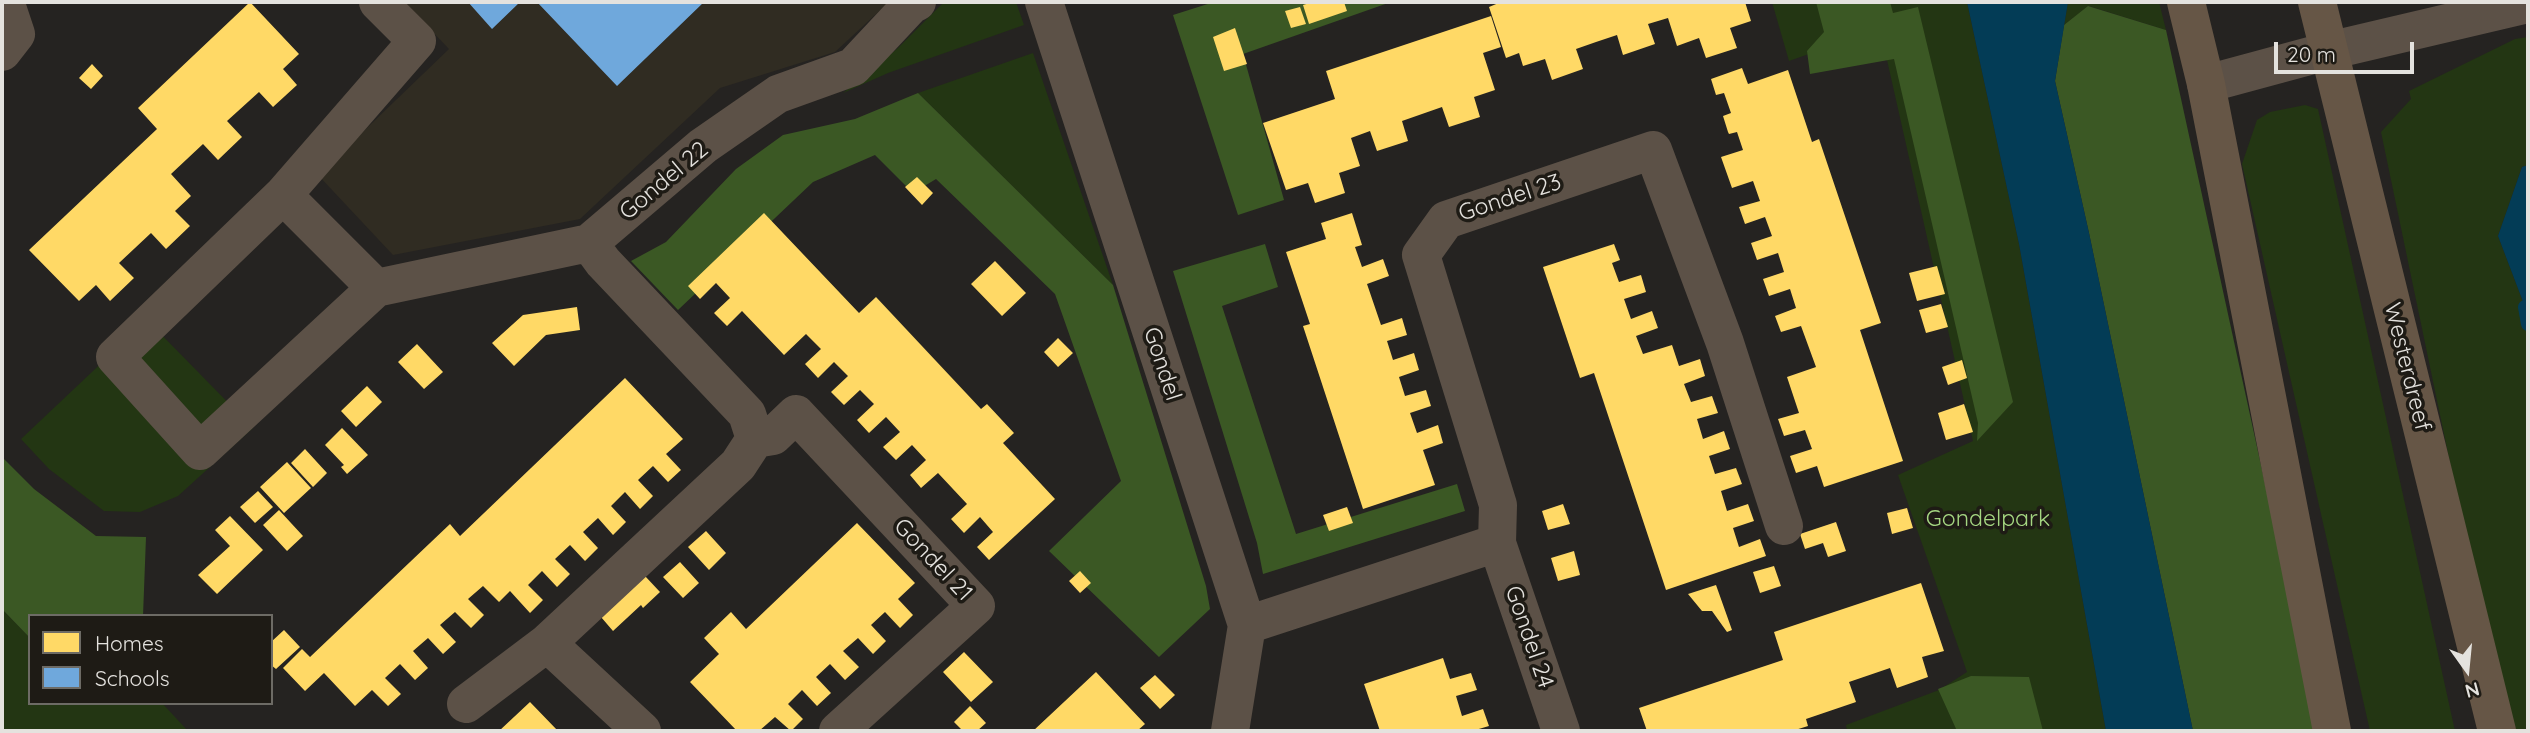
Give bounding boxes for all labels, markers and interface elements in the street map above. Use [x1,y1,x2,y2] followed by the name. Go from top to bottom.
[2278,28,2418,72] scale bar
[2287,41,2336,67] text: 20 m
[614,136,714,226] street label: Gondel 22
[1455,168,1565,228] street label: Gondel 23
[2378,300,2436,434] street label: Westerdreef
[1137,324,1187,404] street label: Gondel
[1926,505,2050,533] park label: Gondelpark
[888,513,978,607] street label: Gondel 21
[1499,582,1559,692] street label: Gondel 24
[28,614,273,705] legend
[95,630,164,656] text: Homes
[2432,635,2502,705] north arrow
[95,665,170,691] text: Schools
[2463,677,2482,704] text: N

